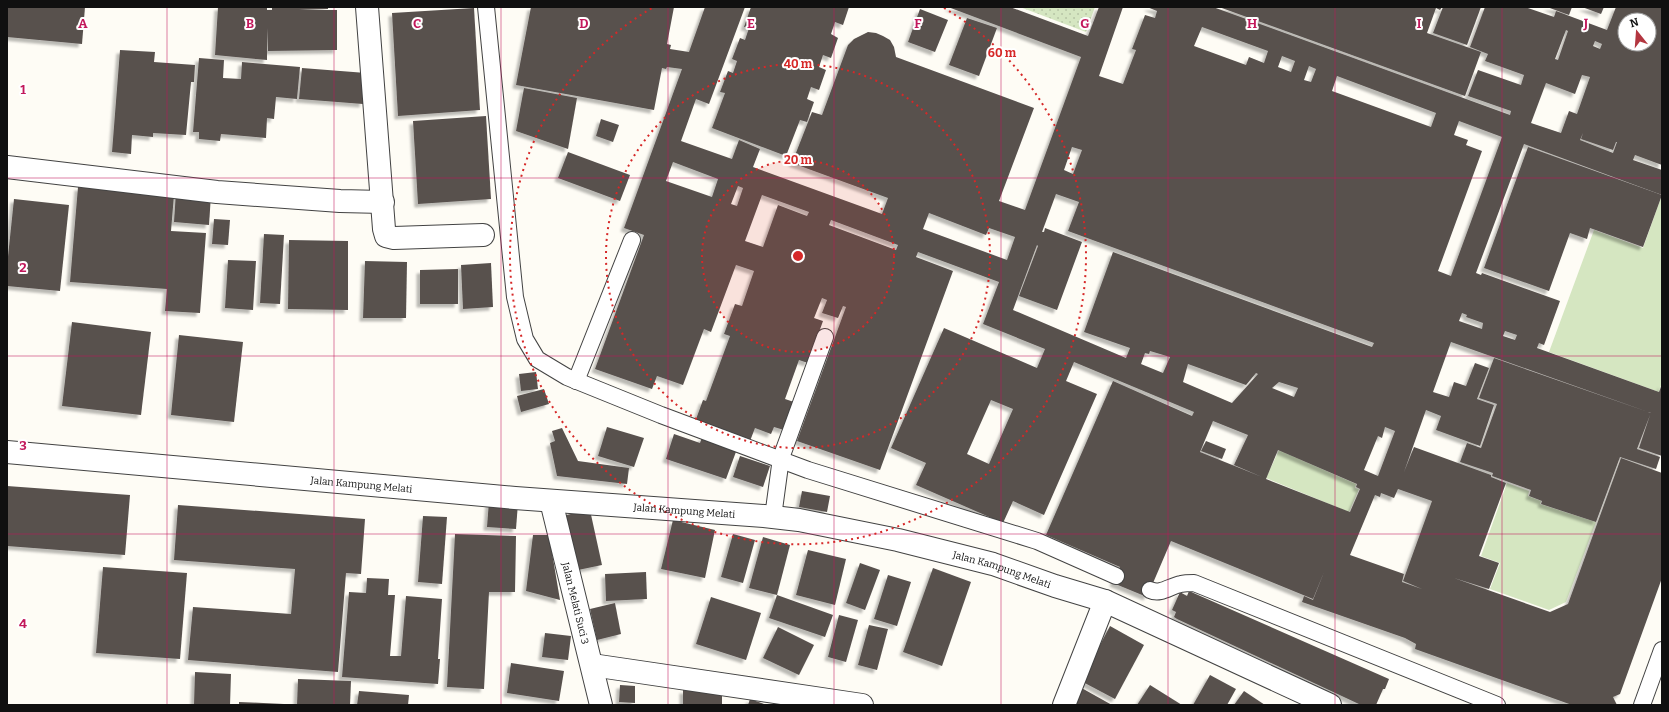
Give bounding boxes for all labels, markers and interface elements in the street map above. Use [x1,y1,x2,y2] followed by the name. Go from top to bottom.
[1617,12,1657,52] north arrow
[1628,15,1641,30] text: N
[78,16,88,31] text: A
[246,16,254,31] text: B
[413,16,421,31] text: C
[579,16,589,31] text: D
[747,16,755,31] text: E
[914,16,922,31] text: F
[1080,16,1090,31] text: G
[1247,16,1257,31] text: H
[1417,16,1422,31] text: I
[1583,16,1589,31] text: J
[988,46,1017,60] text: 60 m
[784,57,813,71] text: 40 m
[20,82,26,97] text: 1
[784,153,813,167] text: 20 m
[791,249,805,263] centre of rings
[19,260,27,275] text: 2
[19,438,27,453] text: 3
[309,474,413,496] street label: Jalan Kampung Melati
[632,502,736,521] street label: Jalan Kampung Melati
[951,549,1052,591] street label: Jalan Kampung Melati
[559,560,591,646] street label: Jalan Melati Suci 3
[19,616,27,631] text: 4

